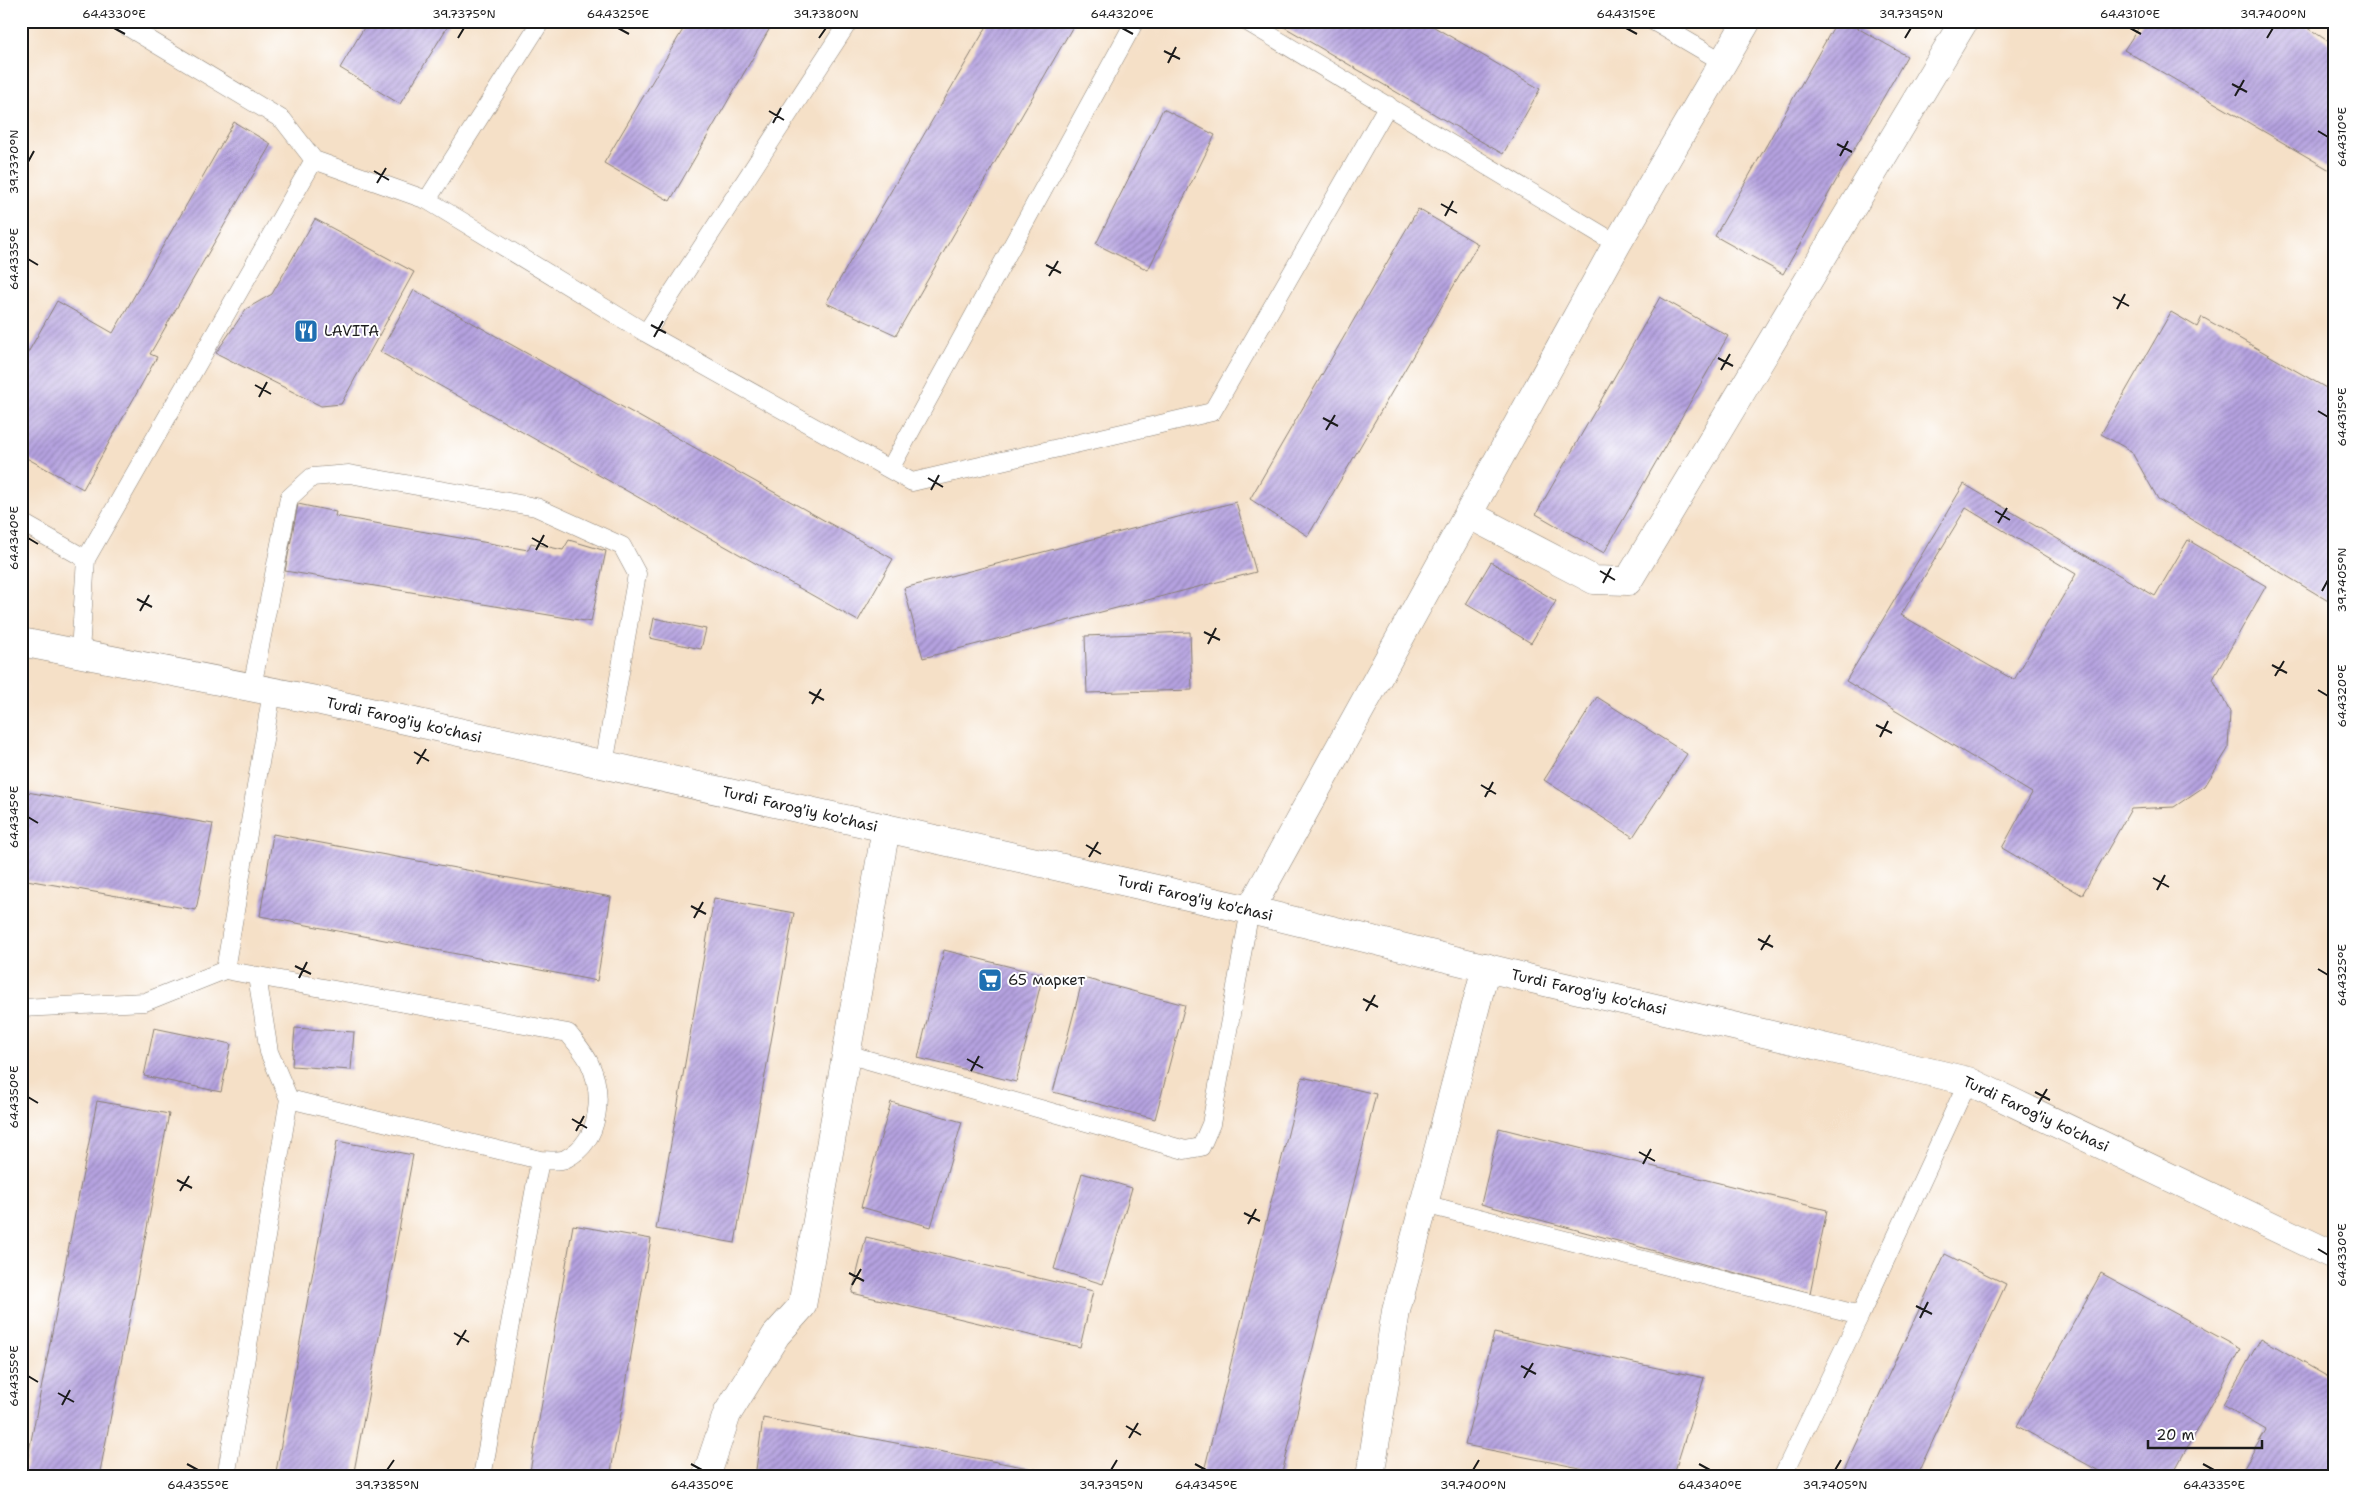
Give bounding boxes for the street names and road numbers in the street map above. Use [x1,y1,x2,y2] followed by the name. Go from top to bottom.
[324,692,484,748] street label: Turdi Farog'iy ko'chasi
[720,781,880,837] street label: Turdi Farog'iy ko'chasi
[1115,870,1275,926] street label: Turdi Farog'iy ko'chasi
[1509,964,1669,1020] street label: Turdi Farog'iy ko'chasi
[1960,1071,2112,1157] street label: Turdi Farog'iy ko'chasi

